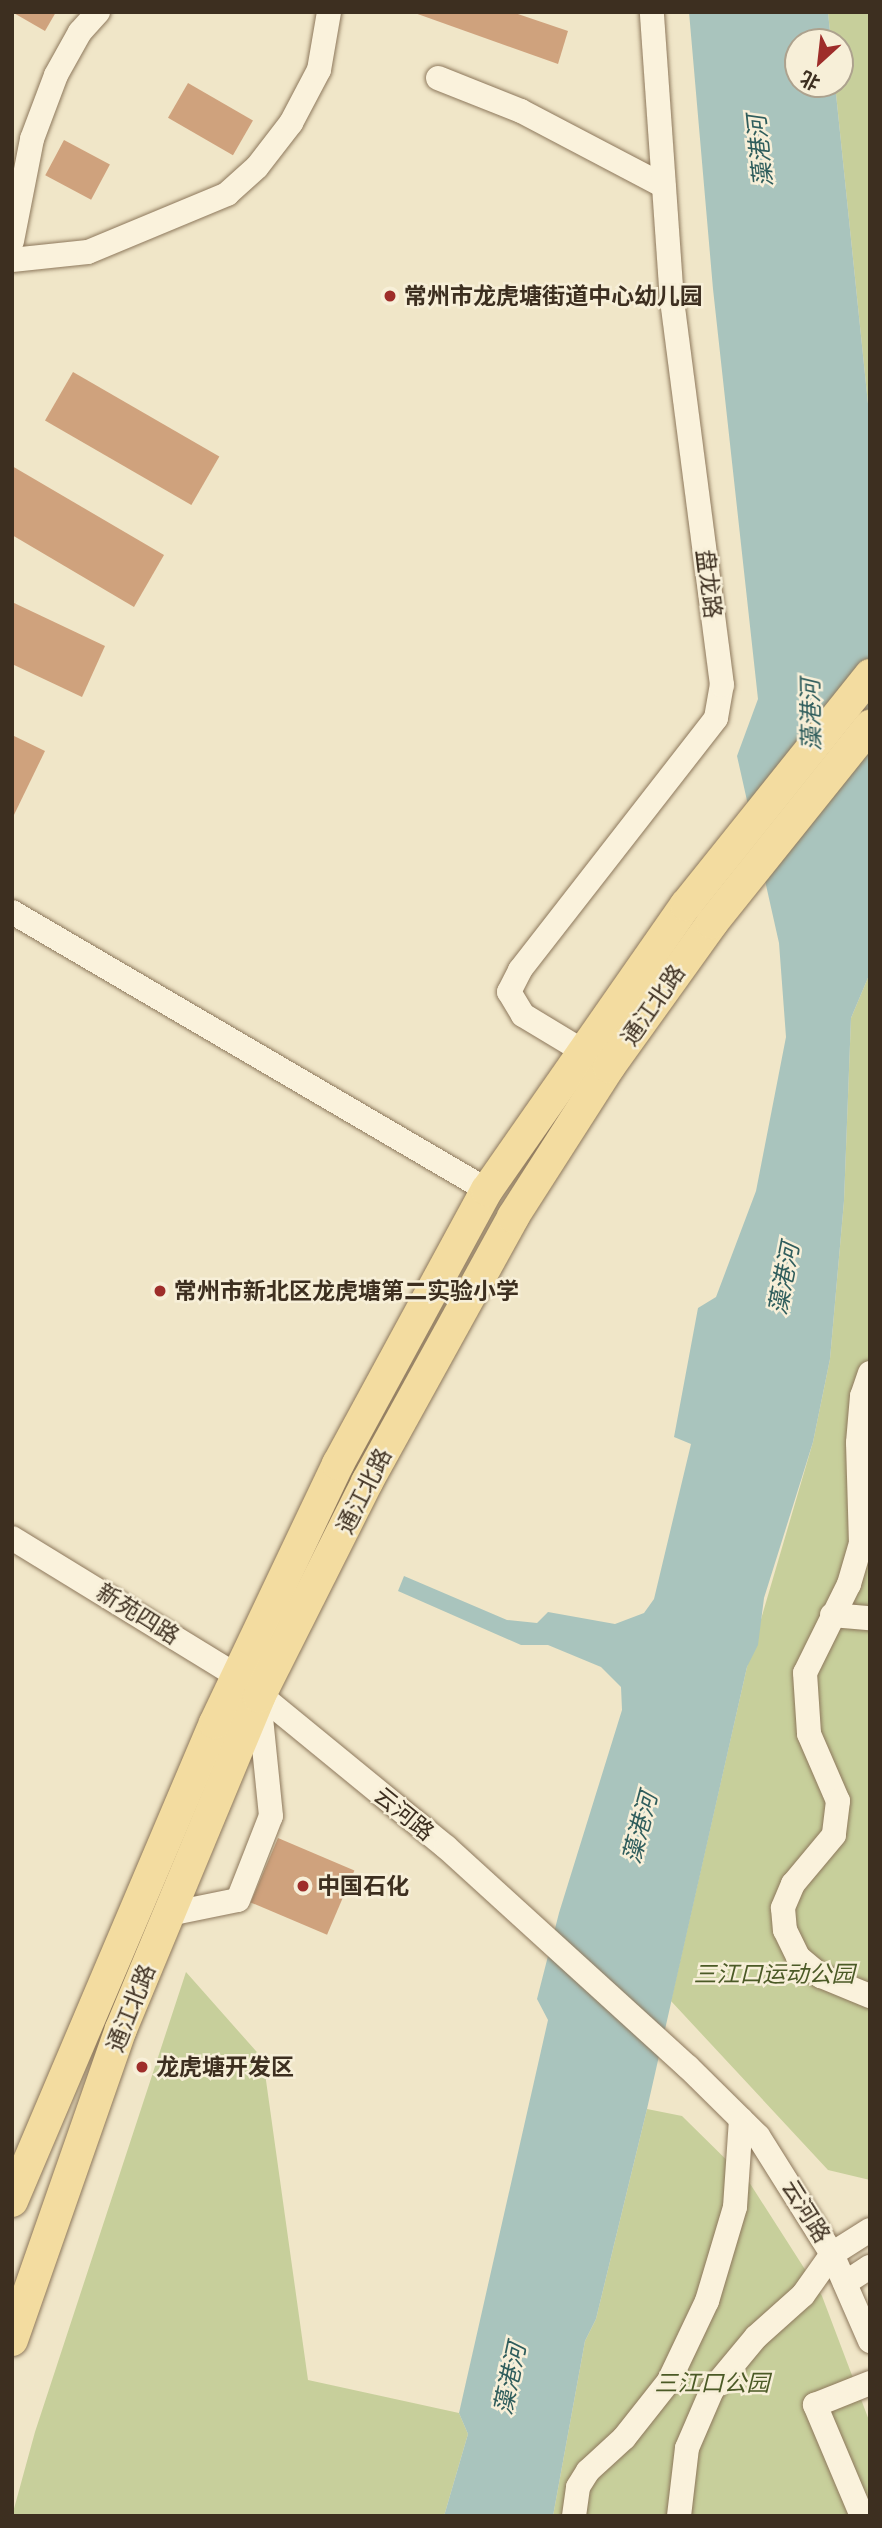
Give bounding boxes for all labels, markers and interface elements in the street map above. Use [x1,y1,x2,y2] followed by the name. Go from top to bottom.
[784,28,854,98] north arrow
[796,66,824,95] text: 北
[743,114,779,188] water label: 藻港河
[404,282,703,310] place label: 常州市龙虎塘街道中心幼儿园
[382,288,398,304] marker: 常州市龙虎塘街道中心幼儿园
[691,548,727,620] street label: 盘龙路
[797,679,827,751] water label: 藻港河
[615,959,691,1051] street label: 通江北路
[764,1241,806,1317] water label: 藻港河
[174,1277,519,1305] place label: 常州市新北区龙虎塘第二实验小学
[152,1283,168,1299] marker: 常州市新北区龙虎塘第二实验小学
[331,1444,397,1538] street label: 通江北路
[92,1578,184,1650] street label: 新苑四路
[369,1782,439,1846] street label: 云河路
[618,1789,664,1867] water label: 藻港河
[317,1872,409,1900] place label: 中国石化
[295,1878,311,1894] marker: 中国石化
[101,1960,161,2056] street label: 通江北路
[694,1960,854,1988] park label: 三江口运动公园
[156,2053,294,2081] place label: 龙虎塘开发区
[134,2059,150,2075] marker: 龙虎塘开发区
[776,2174,836,2248] street label: 云河路
[489,2341,533,2417] water label: 藻港河
[655,2369,769,2397] park label: 三江口公园

